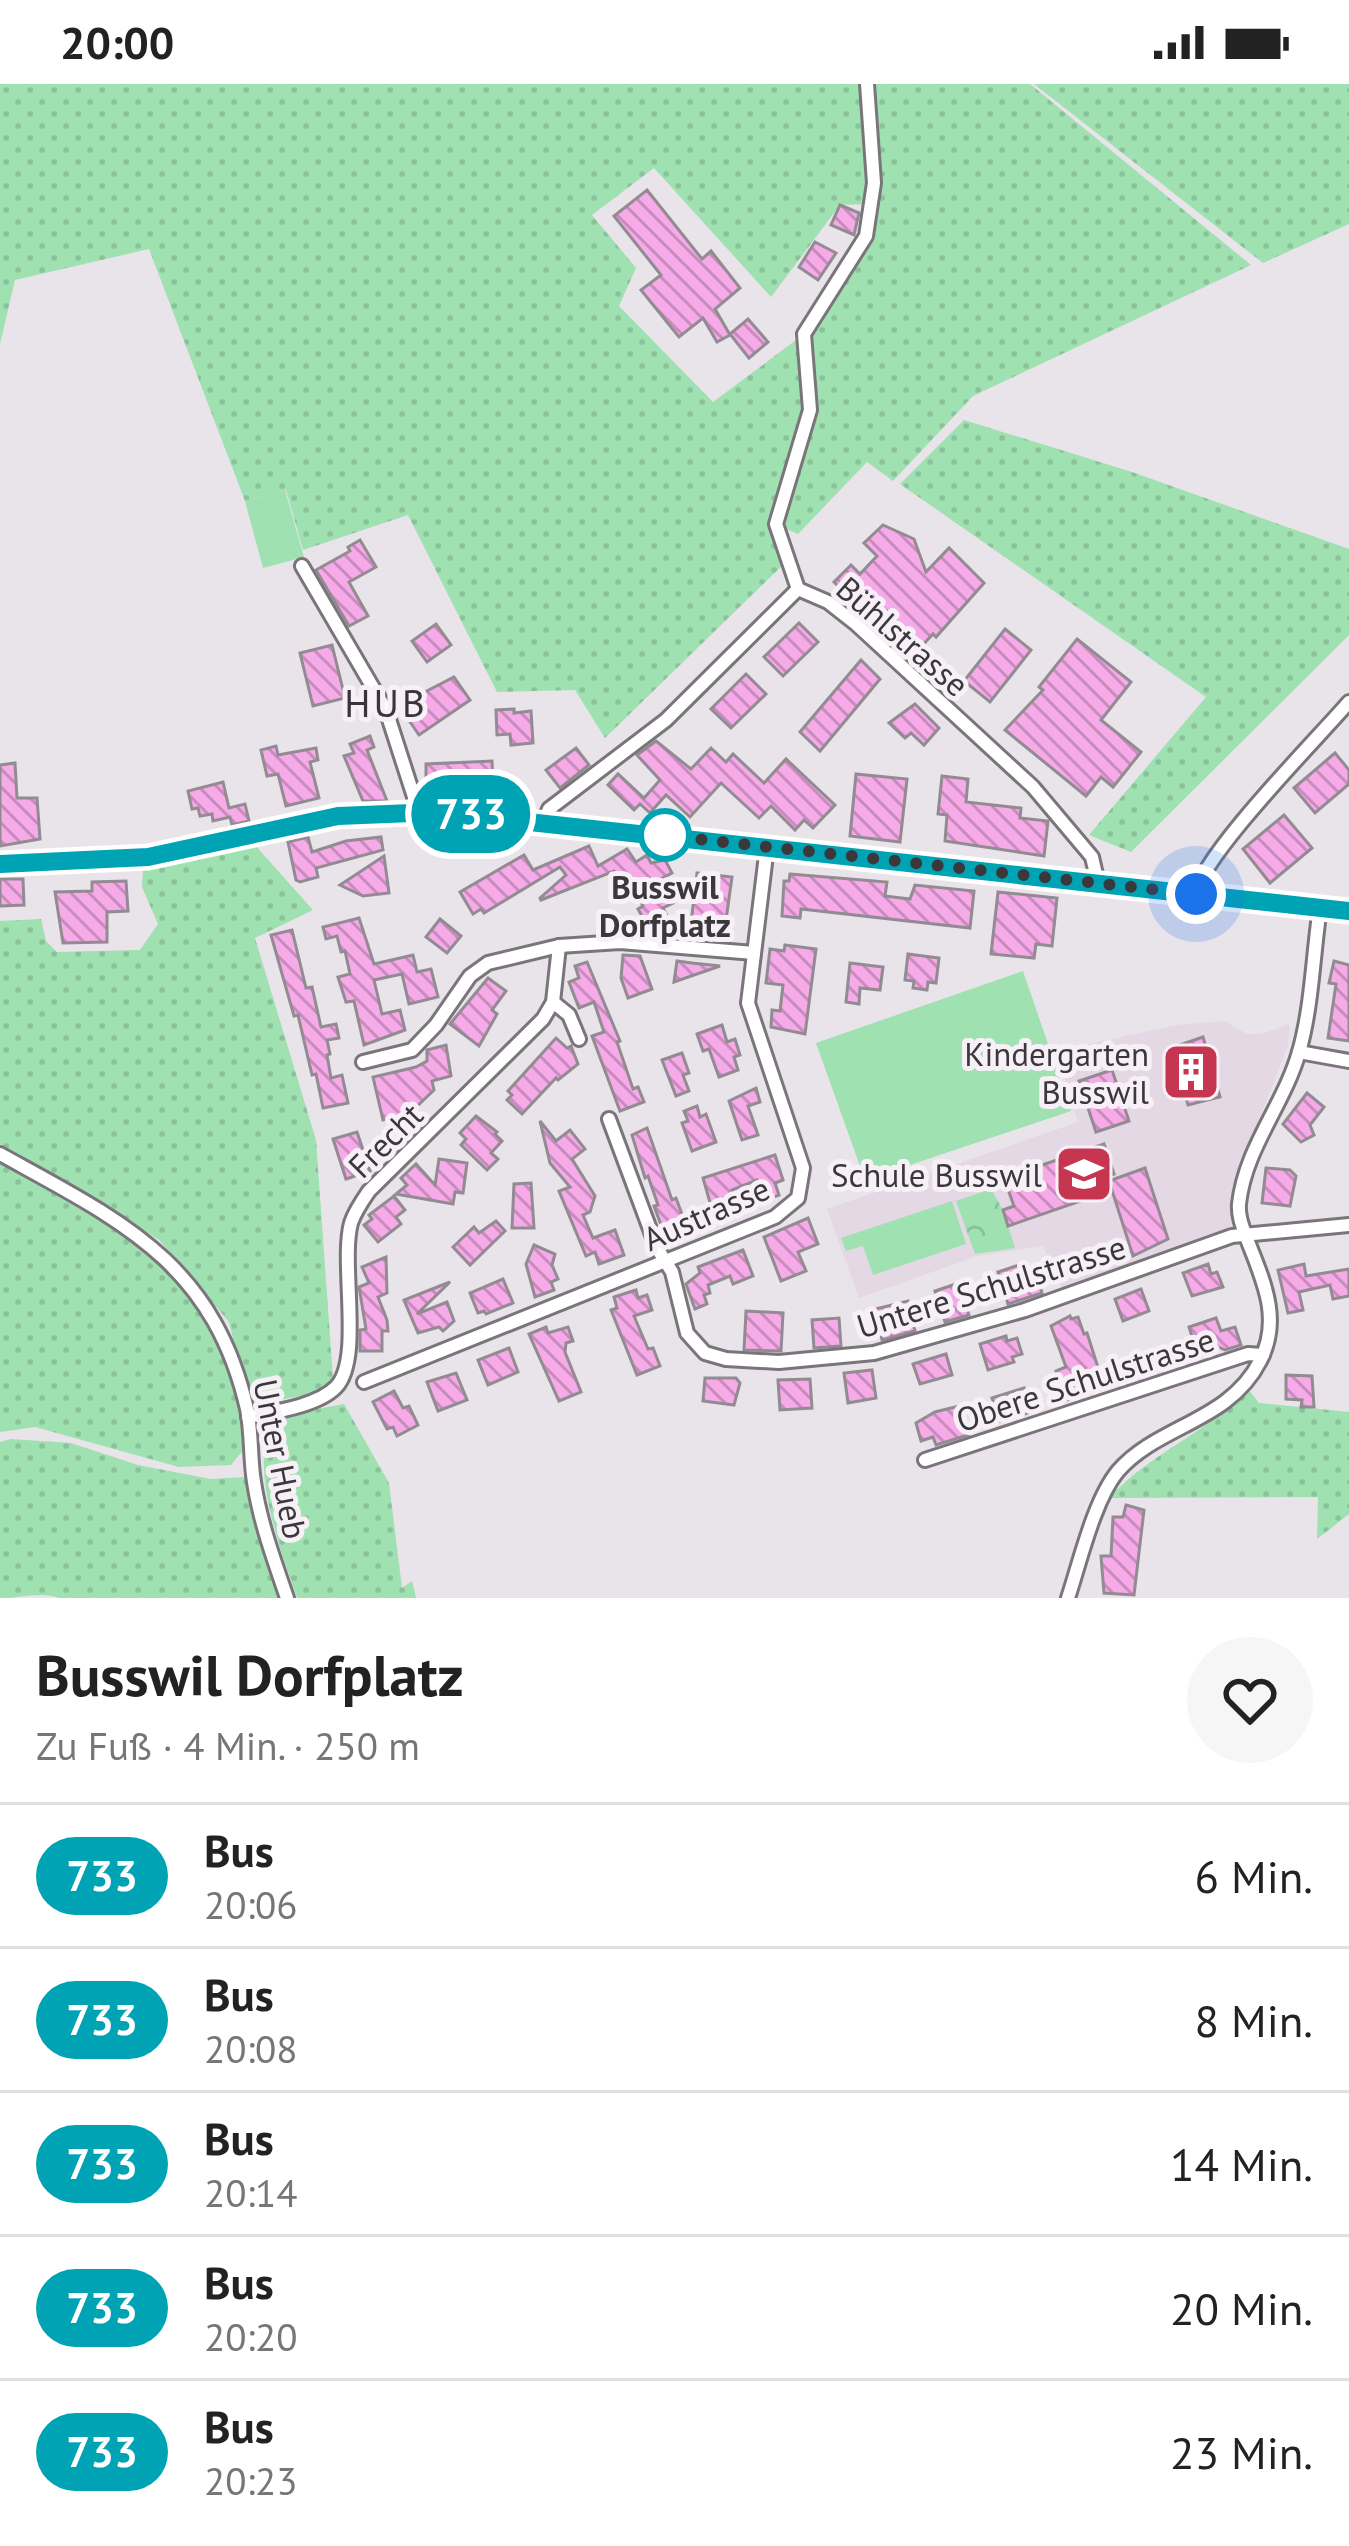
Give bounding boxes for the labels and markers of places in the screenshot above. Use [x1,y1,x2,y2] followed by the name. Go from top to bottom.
[640,810,690,860] marker: Busswil Dorfplatz
[599,865,731,946] place label: Busswil Dorfplatz
[964,1032,1149,1113] place label: Kindergarten Busswil
[1160,1041,1222,1103] building icon: Kindergarten Busswil
[1053,1143,1115,1205] school or university icon: Schule Busswil
[831,1153,1042,1196] place label: Schule Busswil

